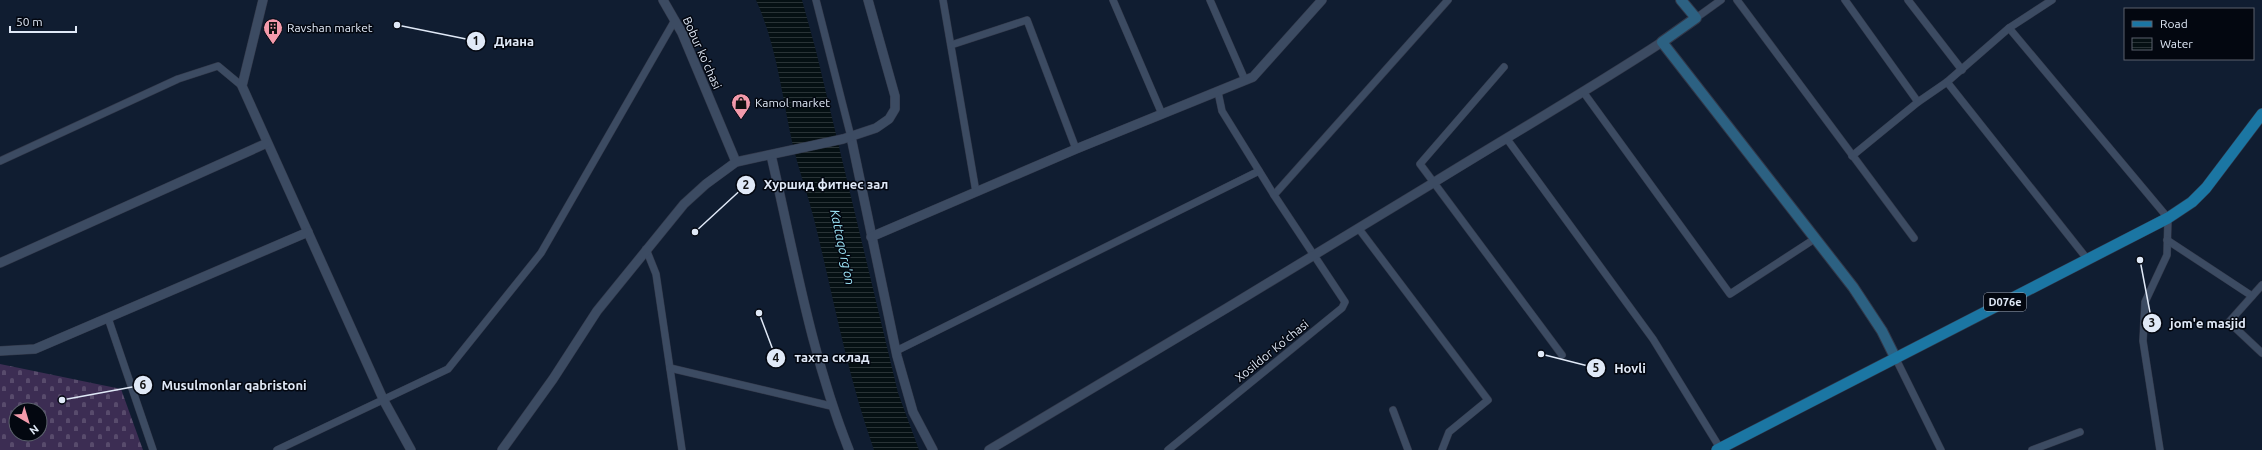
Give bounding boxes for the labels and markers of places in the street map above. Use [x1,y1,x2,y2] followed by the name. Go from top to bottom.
[262,17,284,45] building icon: Ravshan market
[287,21,373,34] place label: Ravshan market
[466,29,542,54] callout: Диана
[730,92,752,120] shop icon: Kamol market
[755,96,830,109] place label: Kamol market
[736,172,897,197] callout: Хуршид фитнес зал
[2142,311,2254,336] callout: jom'e masjid
[766,345,877,370] callout: тахта склад
[1586,355,1654,380] callout: Hovli
[133,373,315,398] callout: Musulmonlar qabristoni

